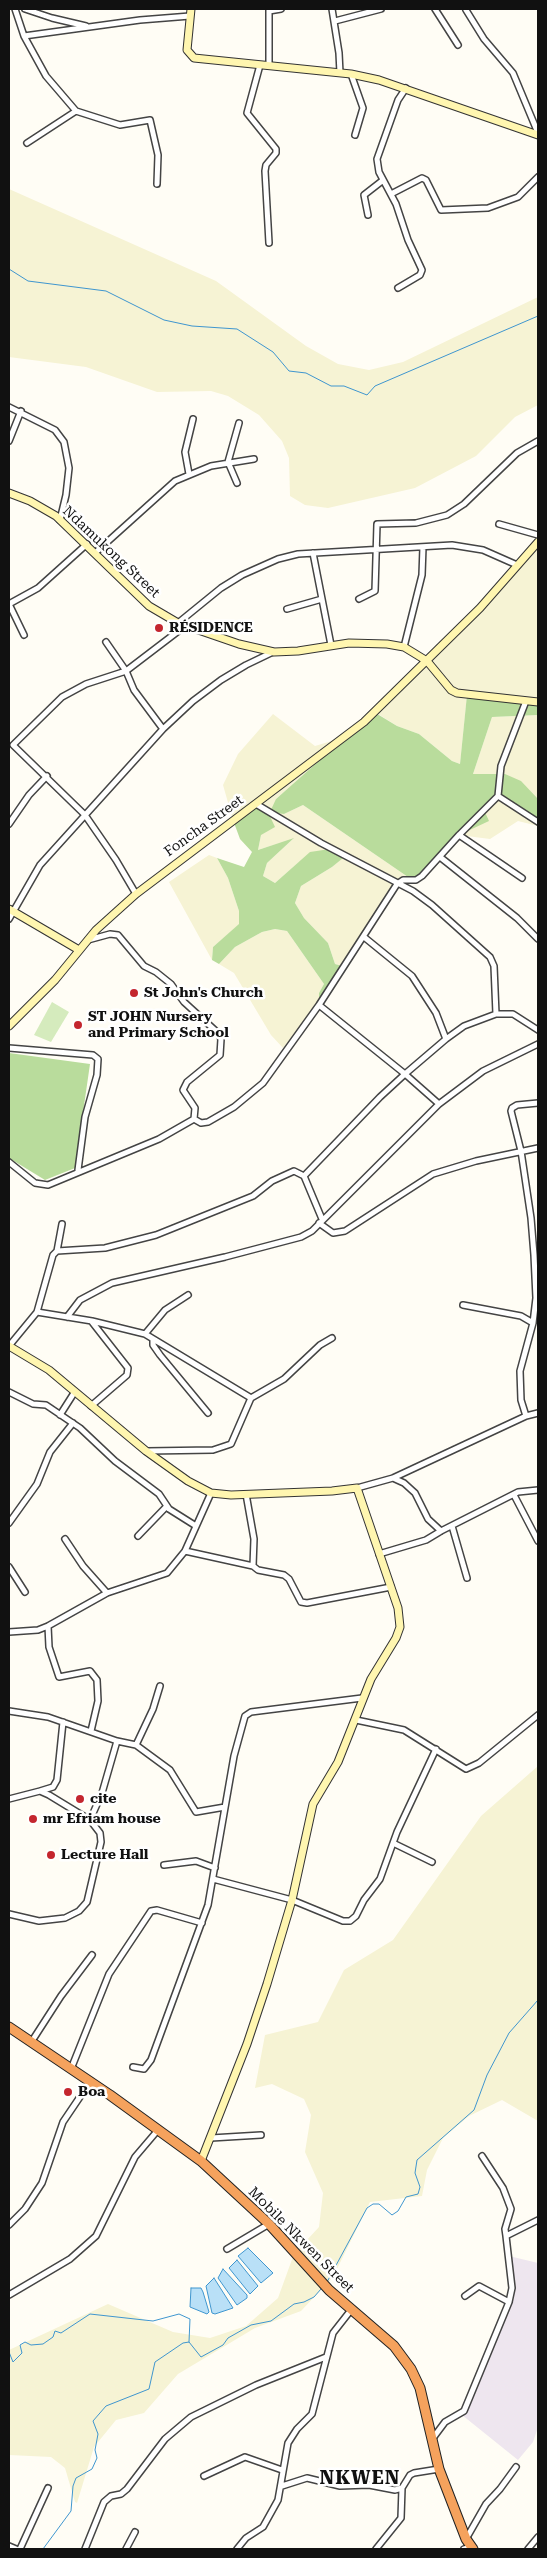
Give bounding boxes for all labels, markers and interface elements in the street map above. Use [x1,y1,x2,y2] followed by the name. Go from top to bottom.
[59,503,163,601] street label: Ndamukong Street
[169,620,253,636] place label: RÉSIDENCE
[153,622,165,634] marker: RÉSIDENCE
[161,792,247,860] street label: Foncha Street
[144,985,263,1001] place label: St John's Church
[128,987,140,999] marker: St John's Church
[88,1009,229,1042] place label: ST JOHN Nursery and Primary School
[72,1019,84,1031] marker: ST JOHN Nursery and Primary School
[90,1791,116,1807] place label: cite
[74,1793,86,1805] marker: cite
[43,1811,161,1827] place label: mr Efriam house
[27,1813,39,1825] marker: mr Efriam house
[61,1847,148,1863] place label: Lecture Hall
[45,1849,57,1861] marker: Lecture Hall
[78,2084,105,2100] place label: Boa
[62,2086,74,2098] marker: Boa
[245,2184,357,2296] street label: Mobile Nkwen Street
[319,2467,401,2489] district label: NKWEN

